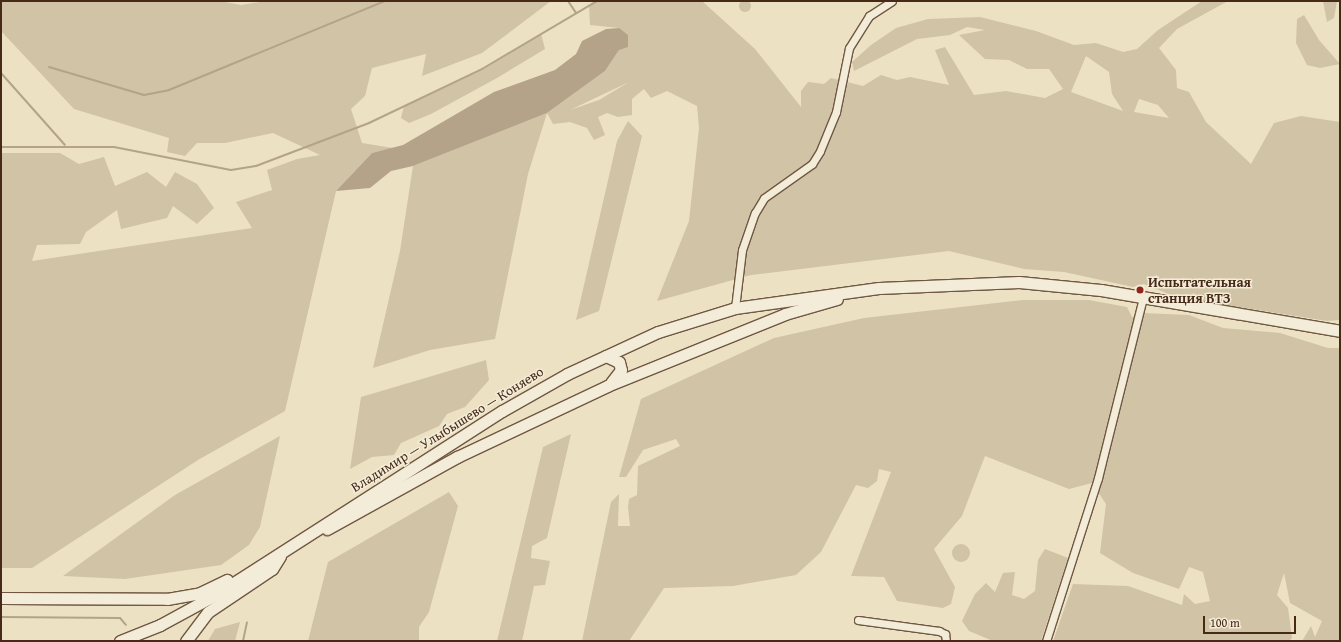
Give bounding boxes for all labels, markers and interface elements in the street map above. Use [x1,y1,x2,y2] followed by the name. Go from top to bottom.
[1148,274,1251,306] place label: Испытательная станция ВТЗ
[1135,285,1145,295] marker: Испытательная станция ВТЗ
[348,363,546,495] street label: Владимир — Улыбышево — Коняево
[1205,608,1298,634] scale bar
[1210,614,1240,631] text: 100 m

